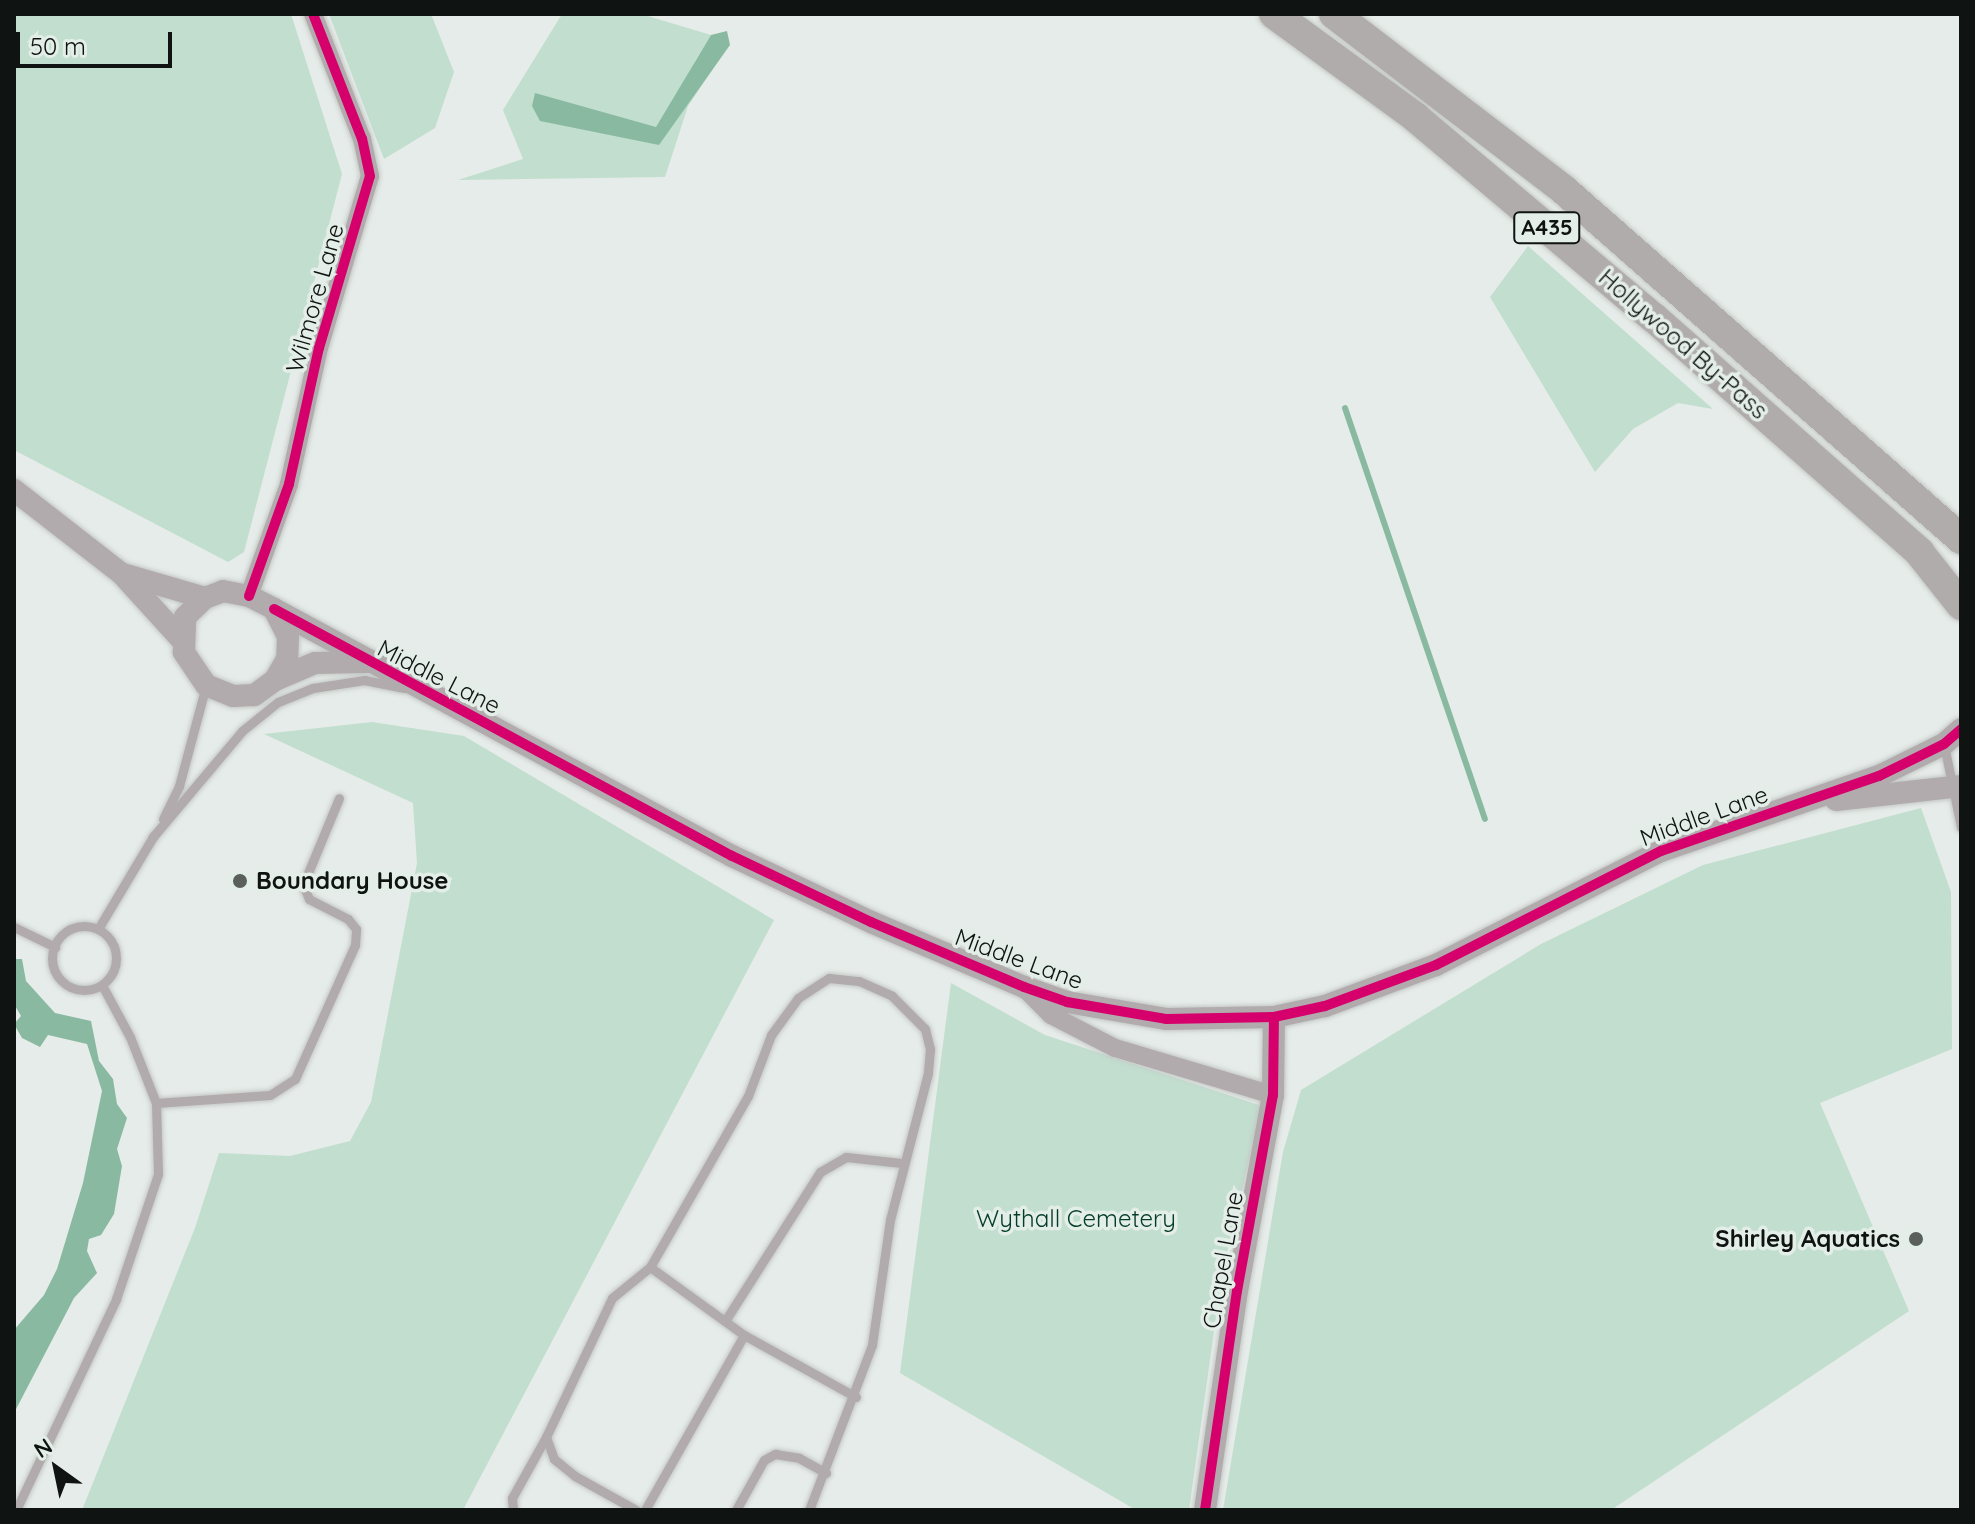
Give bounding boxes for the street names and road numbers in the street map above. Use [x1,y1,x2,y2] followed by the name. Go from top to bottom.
[1513,210,1581,246] road number: A435
[280,220,350,376] street label: Wilmore Lane
[1593,263,1773,425] street label: Hollywood By-Pass
[373,634,505,720] street label: Middle Lane
[1636,780,1772,852] street label: Middle Lane
[951,923,1087,995] street label: Middle Lane
[1197,1189,1249,1331] street label: Chapel Lane

